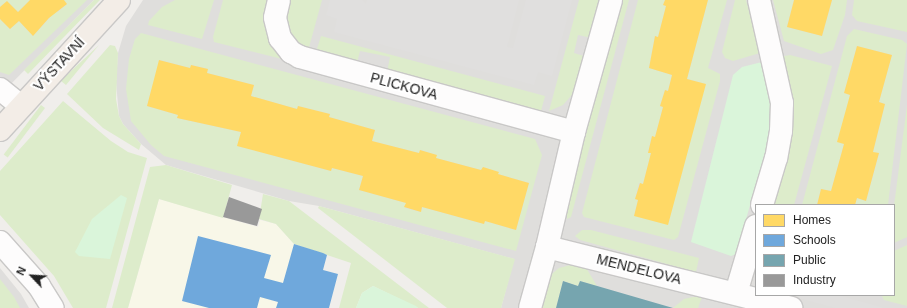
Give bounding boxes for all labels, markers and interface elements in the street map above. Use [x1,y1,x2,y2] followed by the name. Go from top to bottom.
[30,34,88,94] street label: VÝSTAVNÍ
[369,69,439,103] street label: PLICKOVA
[755,204,895,296] legend
[793,213,831,227] text: Homes
[793,233,836,247] text: Schools
[595,250,683,288] street label: MENDELOVA
[793,253,826,267] text: Public
[12,256,52,296] north arrow
[14,265,28,277] text: N
[793,273,836,287] text: Industry

